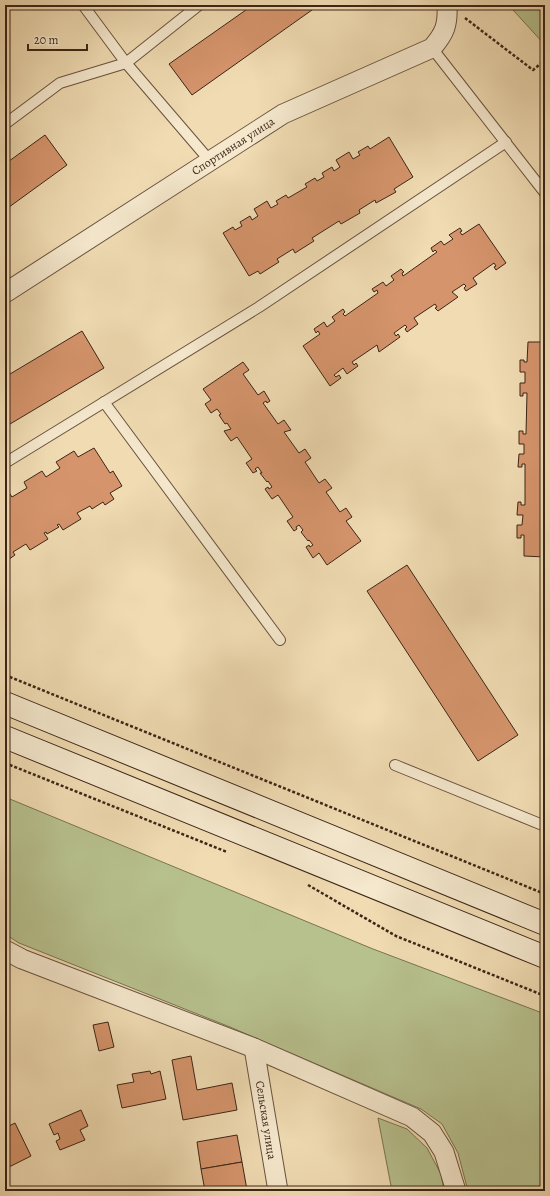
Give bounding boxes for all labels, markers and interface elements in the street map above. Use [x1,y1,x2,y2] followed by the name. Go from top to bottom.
[28,26,87,52] scale bar
[34,32,58,48] text: 20 m
[188,113,278,179] street label: Спортивная улица
[252,1079,280,1161] street label: Сельская улица

